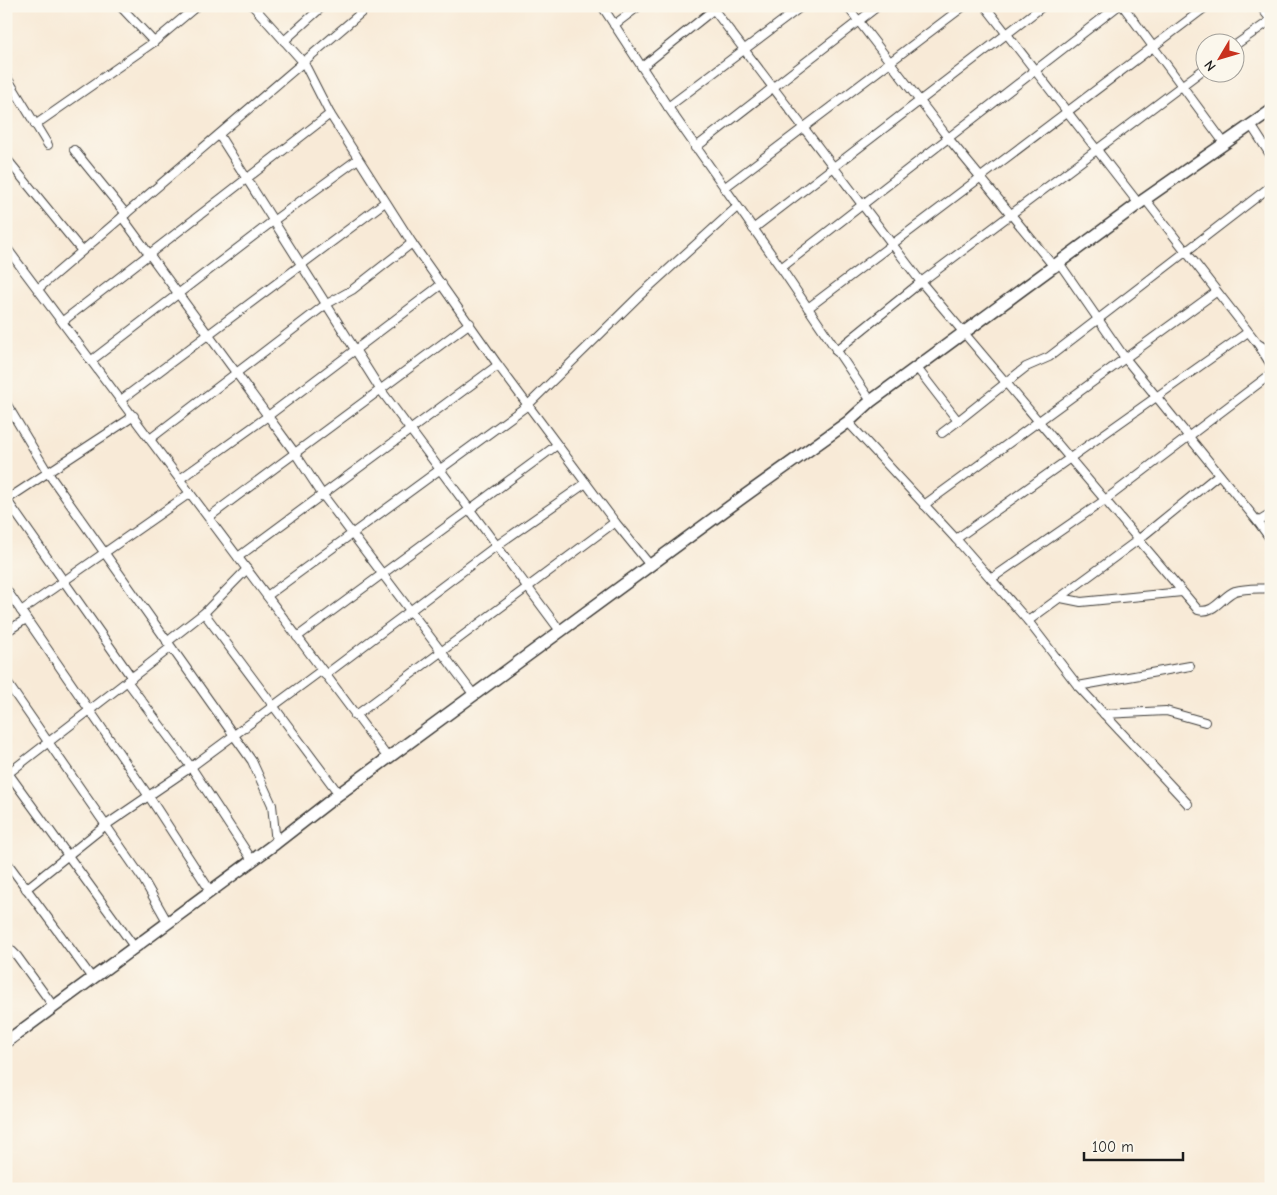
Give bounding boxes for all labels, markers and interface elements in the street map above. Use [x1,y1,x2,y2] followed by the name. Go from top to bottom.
[1194,32,1244,82] north arrow
[1201,57,1220,75] text: N
[1084,1130,1183,1162] scale bar
[1092,1138,1134,1156] text: 100 m

